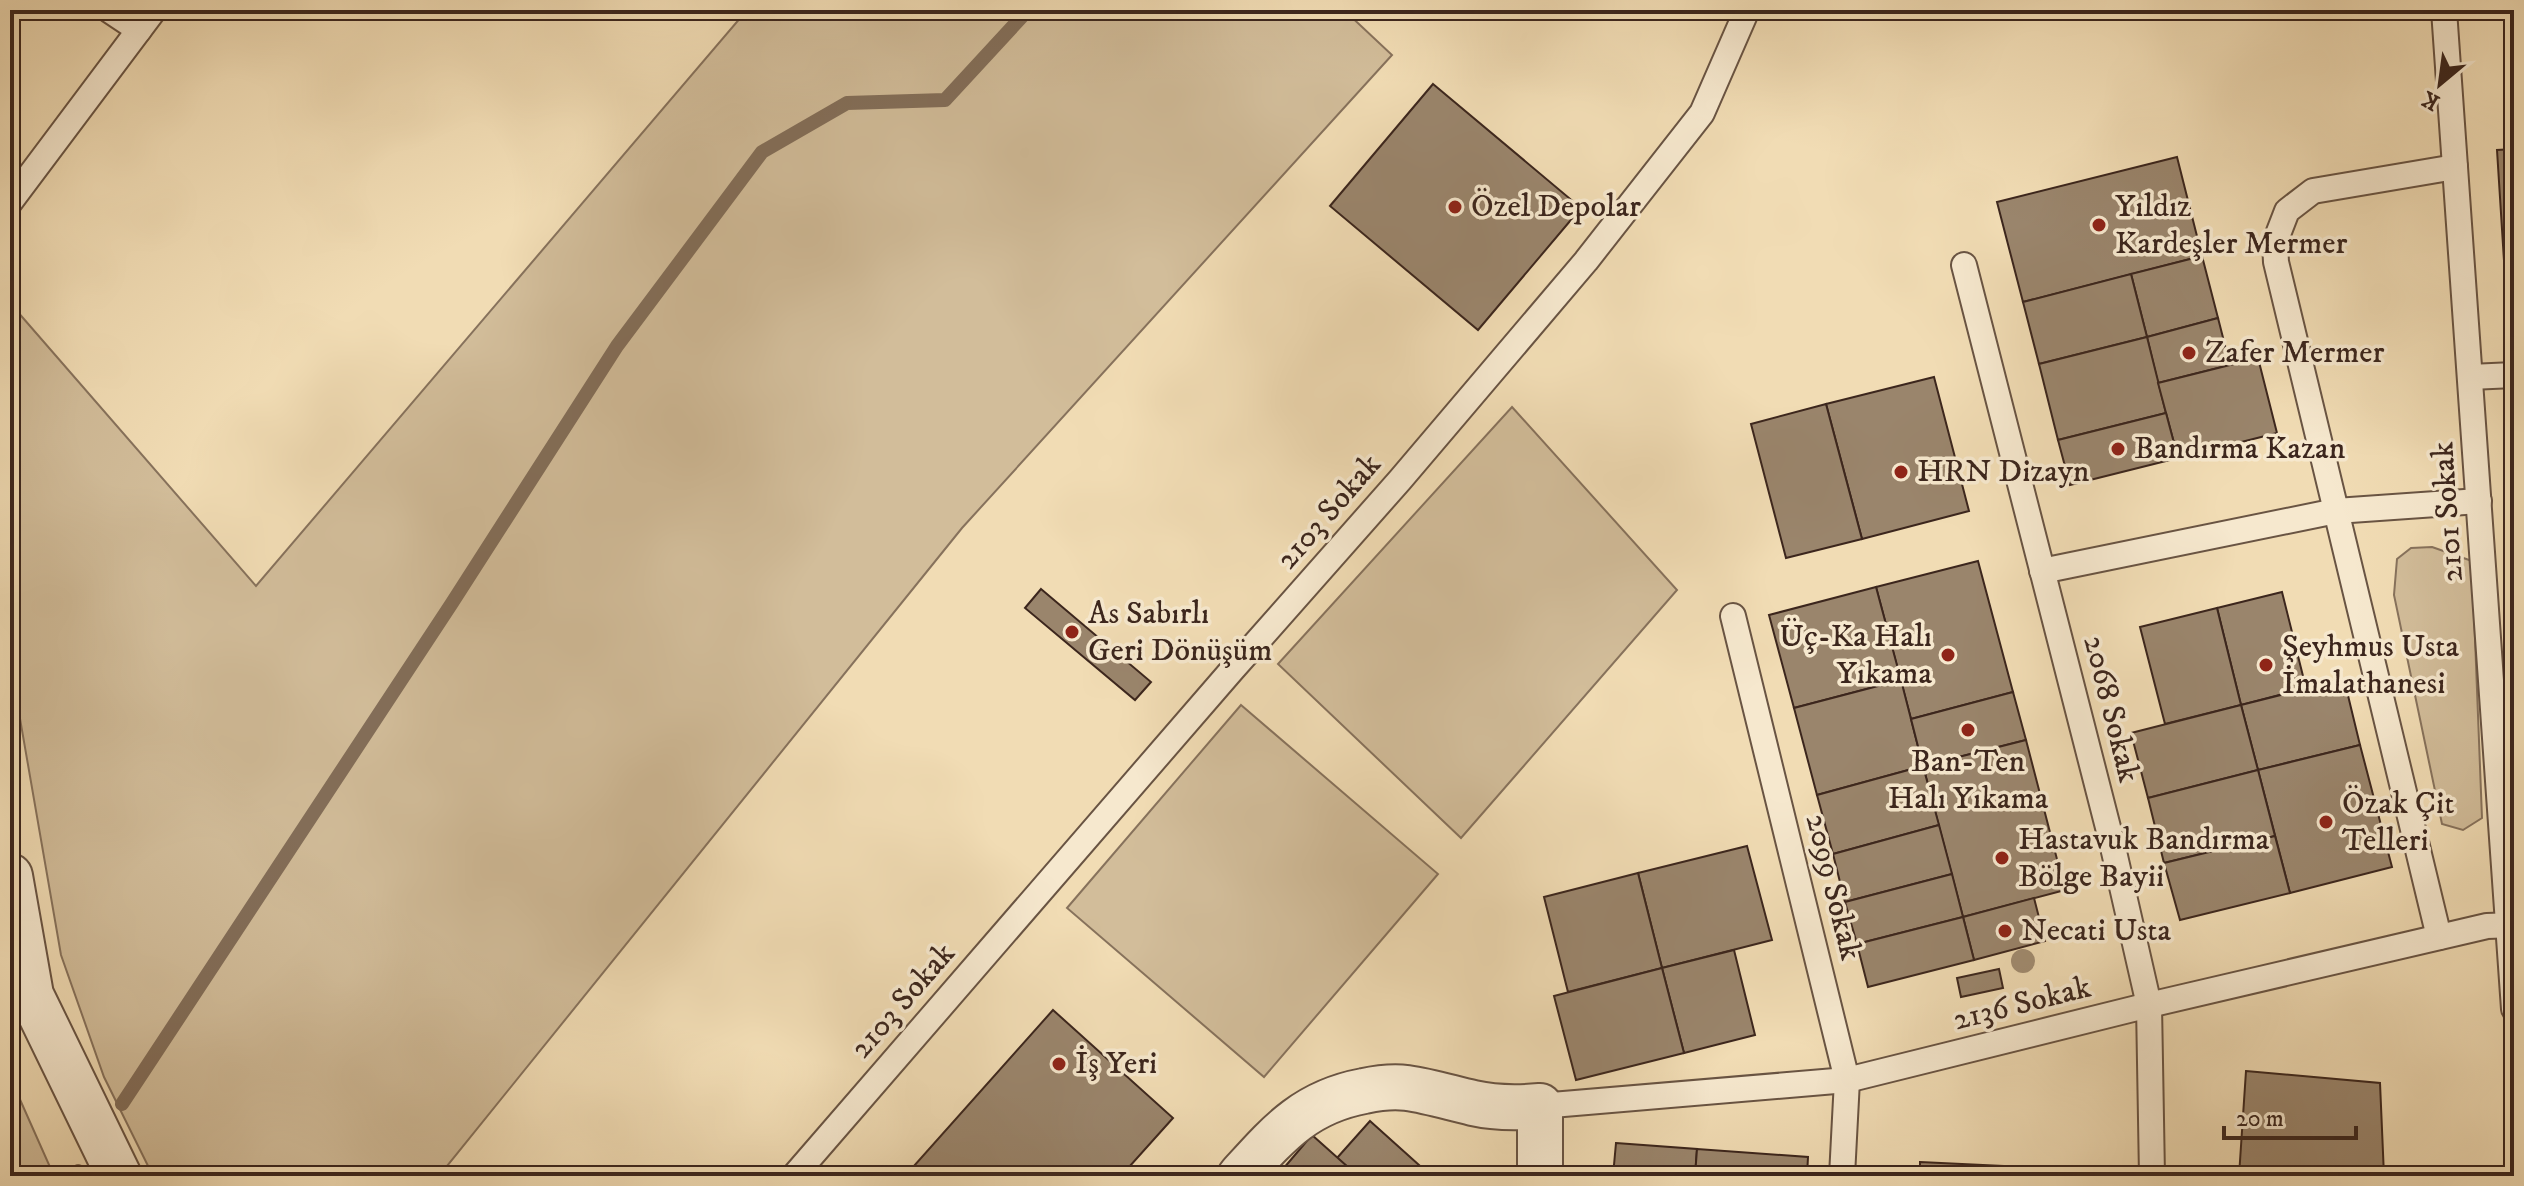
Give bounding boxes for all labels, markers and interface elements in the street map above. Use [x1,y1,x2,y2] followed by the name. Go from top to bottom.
[2400,44,2480,124] north arrow
[2417,84,2444,116] text: K
[1471,187,1641,227] place label: Özel Depolar
[2115,187,2347,264] place label: Yıldız Kardeşler Mermer
[1446,198,1464,216] marker: Özel Depolar
[2090,216,2108,234] marker: Yıldız Kardeşler Mermer
[2205,333,2384,373] place label: Zafer Mermer
[2180,344,2198,362] marker: Zafer Mermer
[2134,429,2346,469] place label: Bandırma Kazan
[2109,440,2127,458] marker: Bandırma Kazan
[2423,440,2473,584] street label: 2101 Sokak
[1268,446,1390,578] street label: 2103 Sokak
[1917,452,2090,492] place label: HRN Dizayn
[1892,463,1910,481] marker: HRN Dizayn
[1088,594,1272,671] place label: As Sabırlı Geri Dönüşüm
[1779,617,1932,694] place label: Üç-Ka Halı Yıkama
[1063,623,1081,641] marker: As Sabırlı Geri Dönüşüm
[2282,627,2460,704] place label: Şeyhmus Usta İmalathanesi
[2073,631,2149,787] street label: 2068 Sokak
[1939,646,1957,664] marker: Üç-Ka Halı Yıkama
[2257,656,2275,674] marker: Şeyhmus Usta İmalathanesi
[1959,721,1977,739] marker: Ban-Ten Halı Yıkama
[1888,742,2049,819] place label: Ban-Ten Halı Yıkama
[2342,784,2454,861] place label: Özak Çit Telleri
[1796,810,1870,964] street label: 2099 Sokak
[2317,813,2335,831] marker: Özak Çit Telleri
[2018,820,2270,897] place label: Hastavuk Bandırma Bölge Bayii
[1993,849,2011,867] marker: Hastavuk Bandırma Bölge Bayii
[2021,911,2172,951] place label: Necati Usta
[1996,922,2014,940] marker: Necati Usta
[842,935,964,1067] street label: 2103 Sokak
[1949,968,2095,1040] street label: 2136 Sokak
[1075,1044,1157,1084] place label: İş Yeri
[1050,1055,1068,1073] marker: İş Yeri
[2224,1090,2356,1140] scale bar
[2236,1104,2284,1134] text: 20 m

